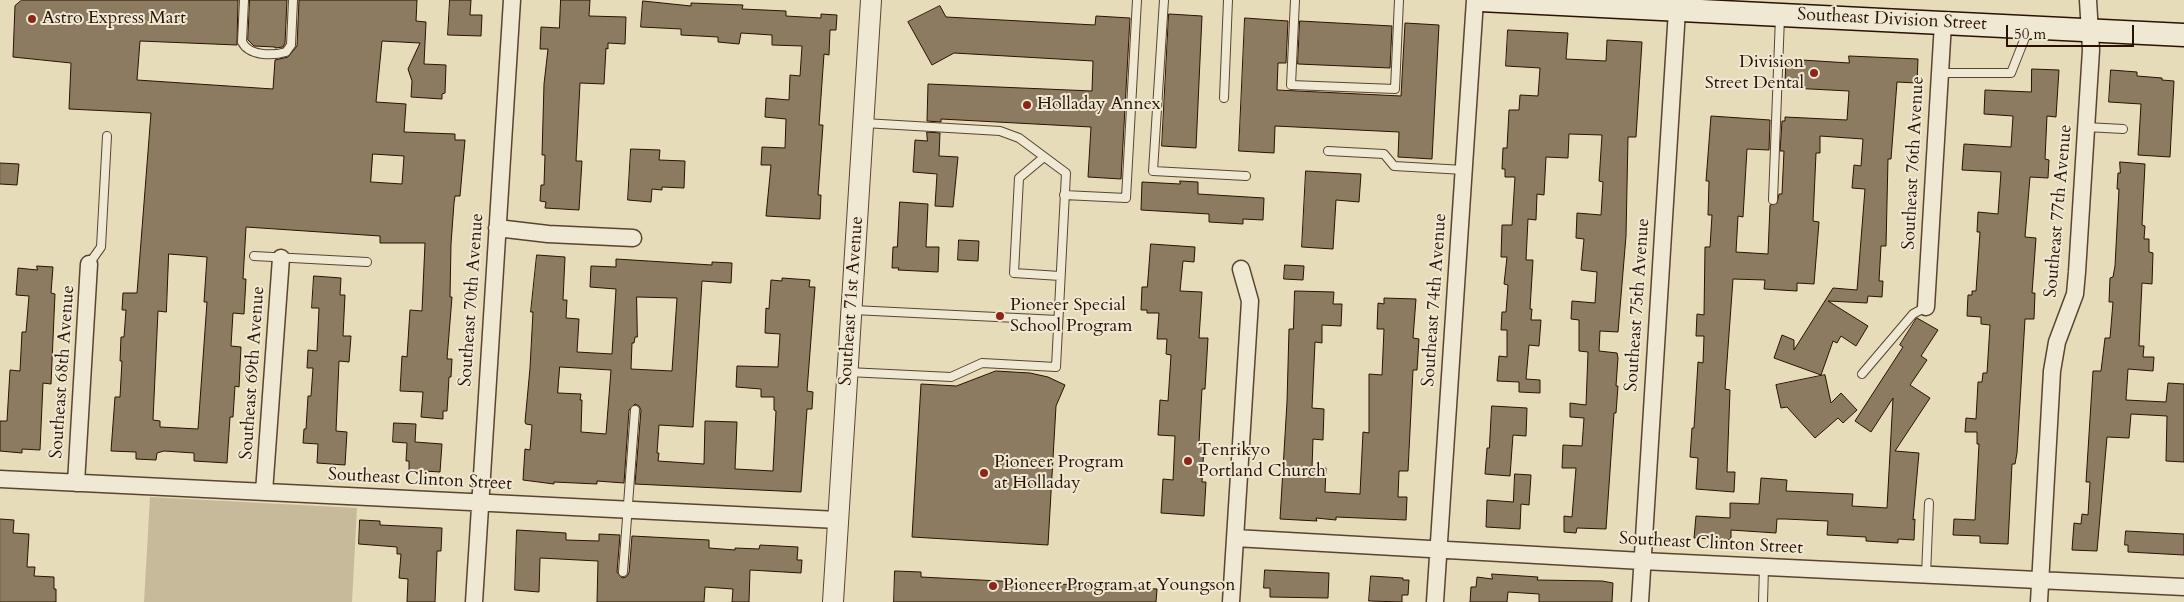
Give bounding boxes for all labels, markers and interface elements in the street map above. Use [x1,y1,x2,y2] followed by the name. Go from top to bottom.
[1797,4,1987,36] street label: Southeast Division Street
[42,8,186,30] place label: Astro Express Mart
[26,13,38,25] marker: Astro Express Mart
[2009,15,2136,47] scale bar
[2014,24,2046,44] text: 50 m
[1705,52,1804,94] place label: Division Street Dental
[1808,67,1820,79] marker: Division Street Dental
[1899,76,1929,250] street label: Southeast 76th Avenue
[1037,94,1161,116] place label: Holladay Annex
[1021,99,1033,111] marker: Holladay Annex
[2041,123,2077,299] street label: Southeast 77th Avenue
[455,213,489,387] street label: Southeast 70th Avenue
[1418,213,1452,387] street label: Southeast 74th Avenue
[835,215,869,387] street label: Southeast 71st Avenue
[1621,218,1655,392] street label: Southeast 75th Avenue
[46,285,80,459] street label: Southeast 68th Avenue
[236,286,270,460] street label: Southeast 69th Avenue
[1010,295,1133,338] place label: Pioneer Special School Program
[994,310,1006,322] marker: Pioneer Special School Program
[1198,440,1326,482] place label: Tenrikyo Portland Church
[994,452,1124,494] place label: Pioneer Program at Holladay
[1182,455,1194,467] marker: Tenrikyo Portland Church
[328,464,512,496] street label: Southeast Clinton Street
[978,467,990,479] marker: Pioneer Program at Holladay
[1619,528,1803,560] street label: Southeast Clinton Street
[1003,575,1235,597] place label: Pioneer Program at Youngson
[987,580,999,592] marker: Pioneer Program at Youngson

